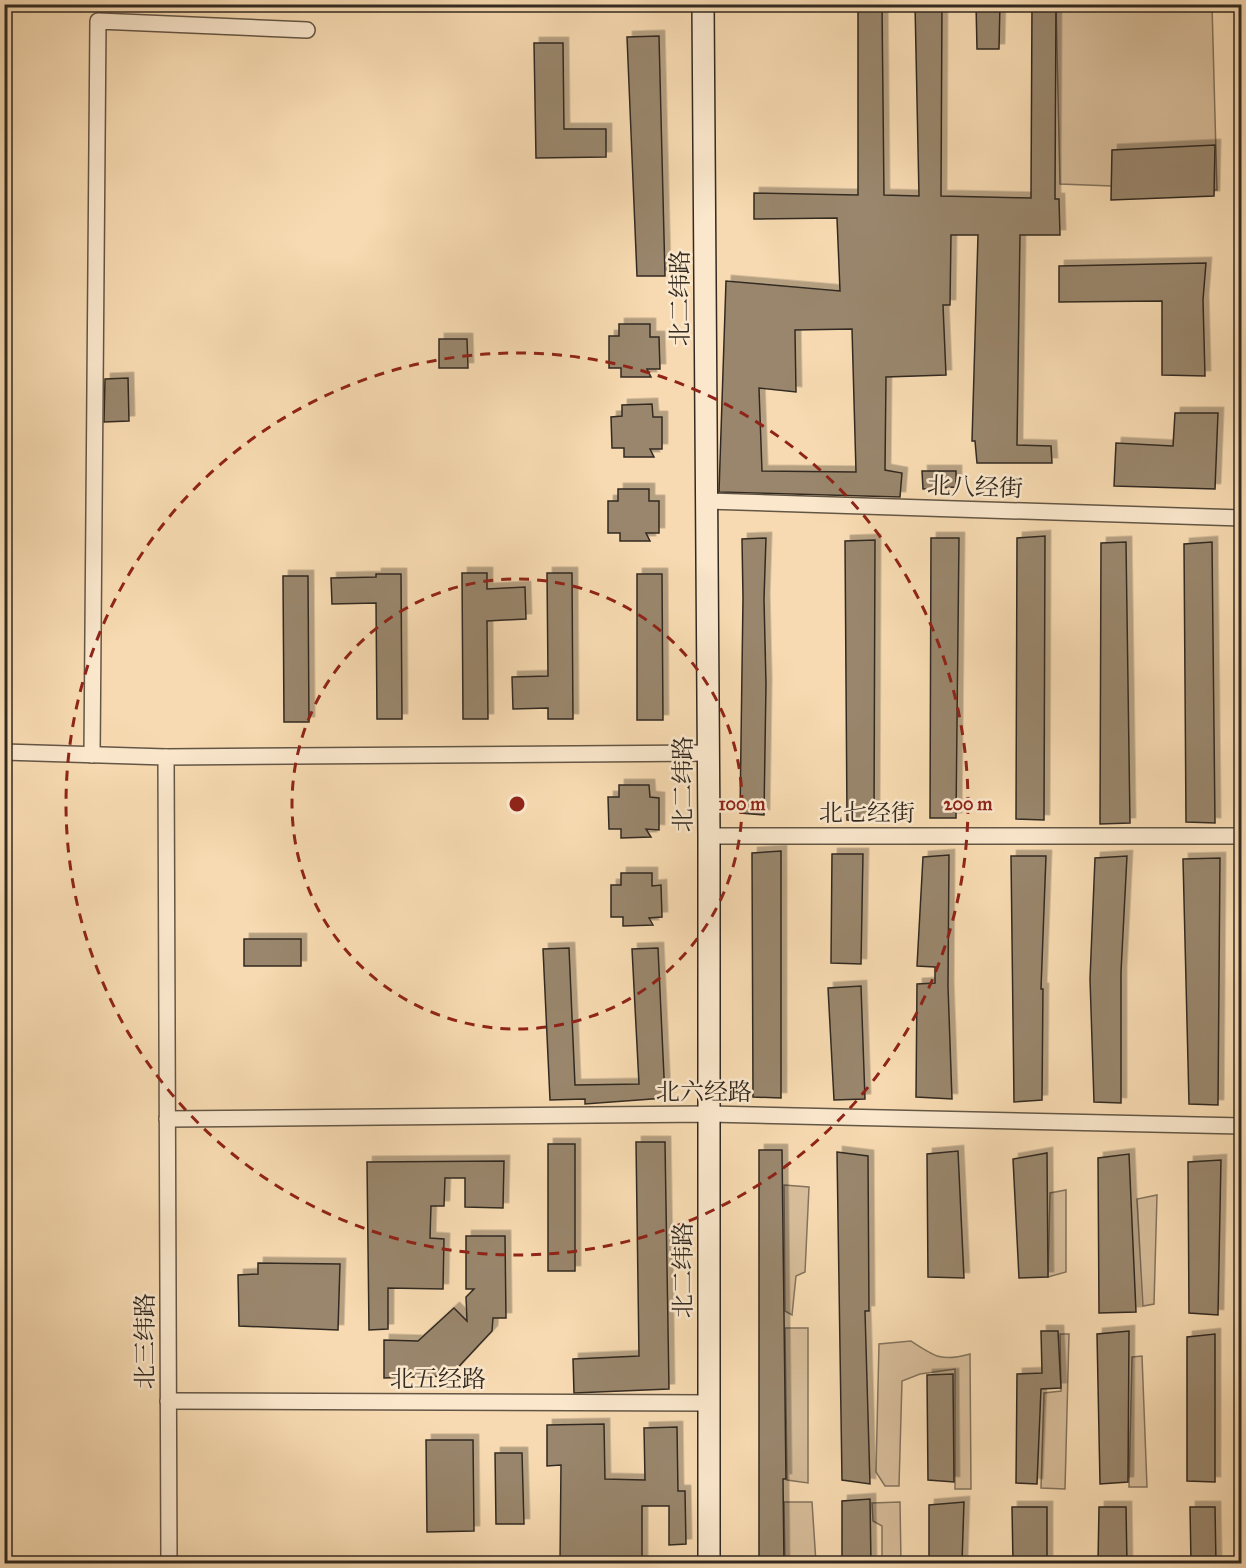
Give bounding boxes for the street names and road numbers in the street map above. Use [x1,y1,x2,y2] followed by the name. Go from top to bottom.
[665,250,695,346] street label: 北二纬路
[927,470,1023,504] street label: 北八经街
[668,736,698,832] street label: 北二纬路
[819,798,915,828] street label: 北七经街
[656,1077,752,1107] street label: 北六经路
[668,1222,698,1318] street label: 北二纬路
[130,1293,160,1389] street label: 北三纬路
[390,1364,486,1394] street label: 北五经路

